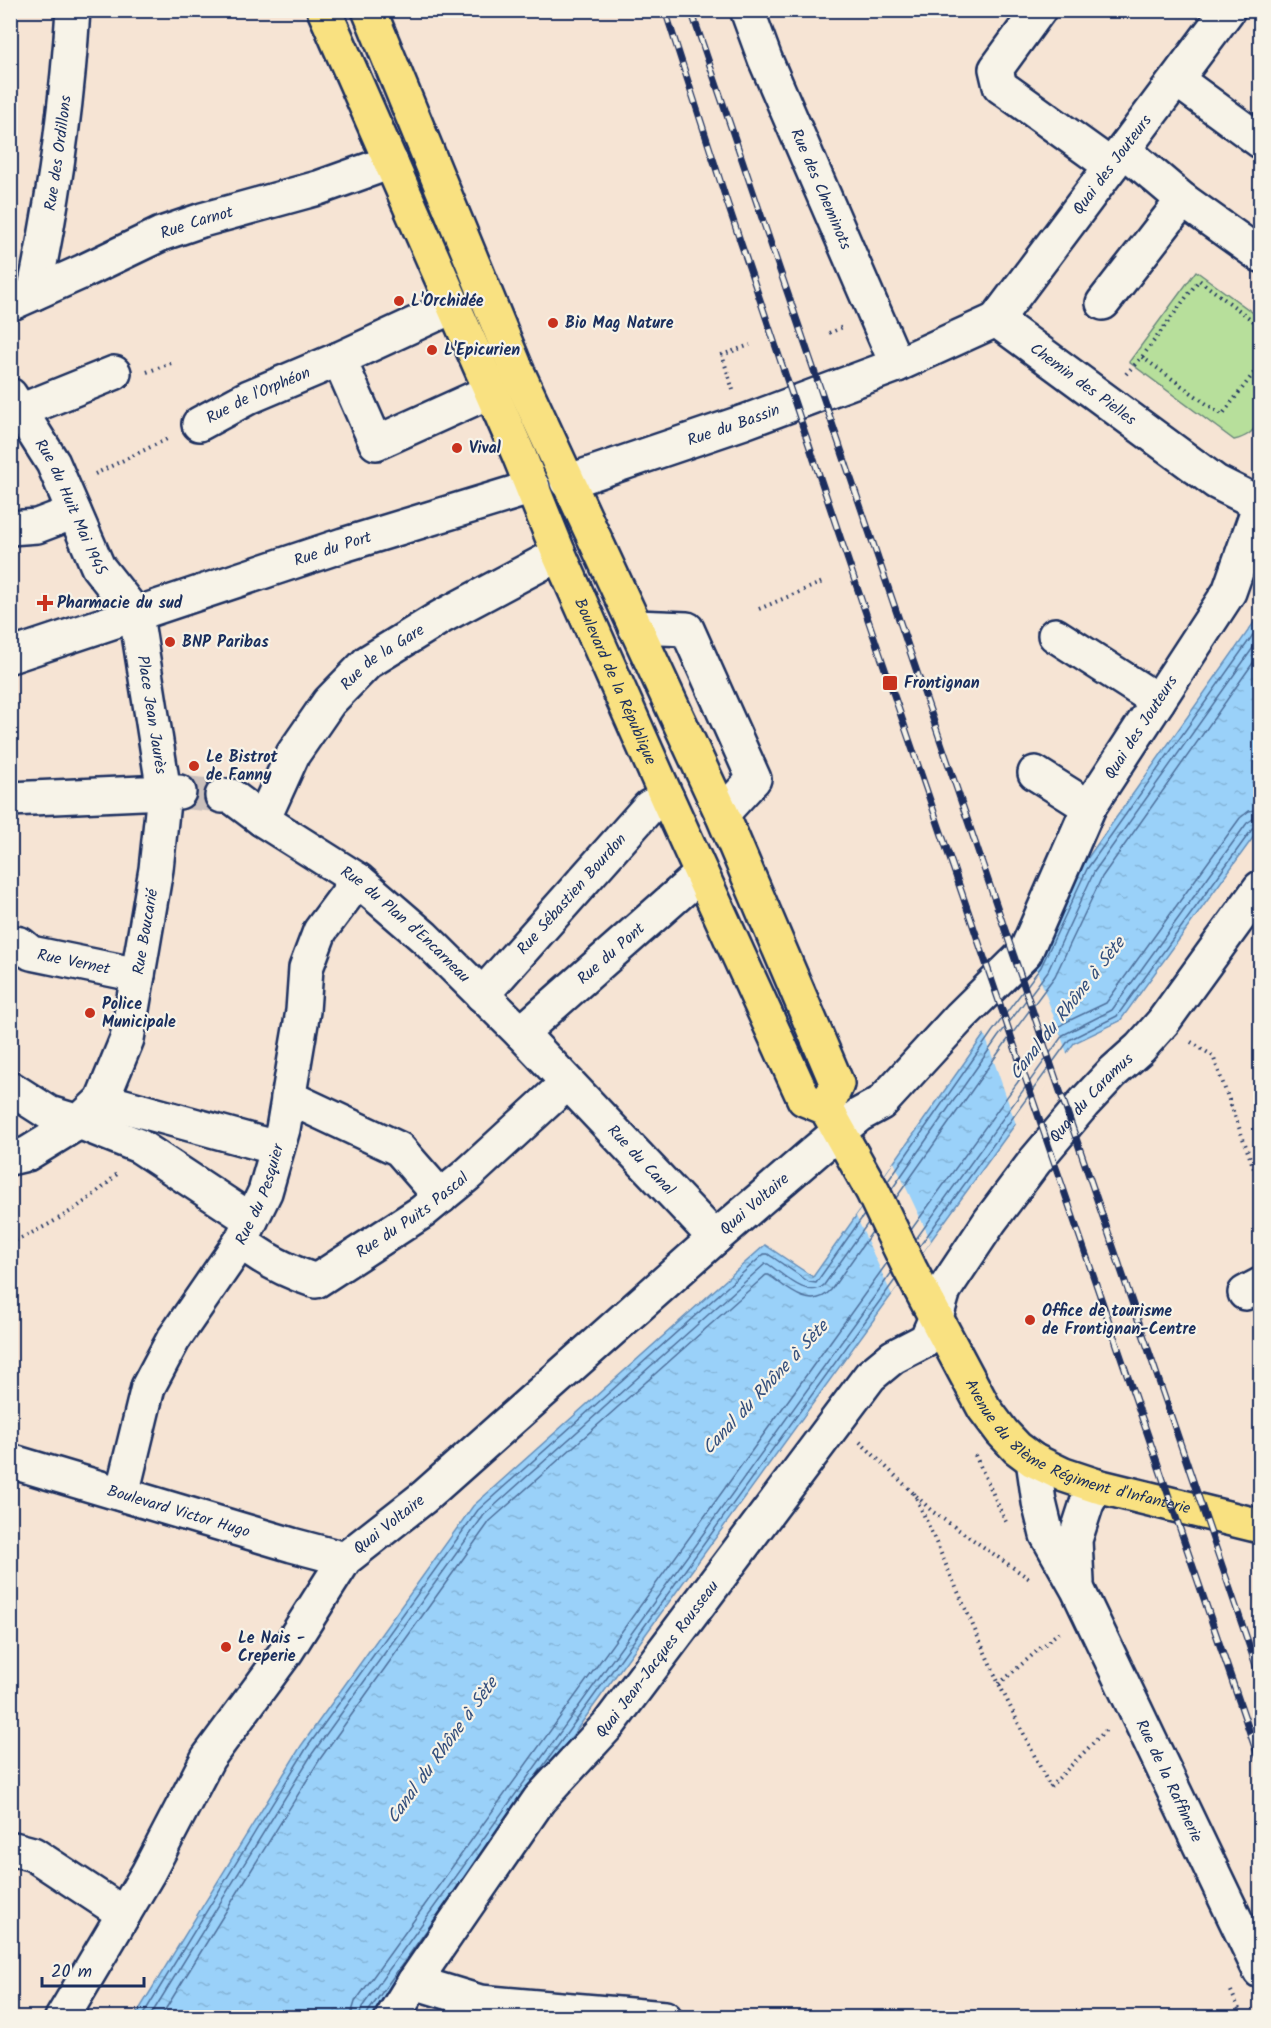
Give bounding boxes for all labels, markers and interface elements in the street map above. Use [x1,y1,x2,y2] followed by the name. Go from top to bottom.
[37,94,78,213] street label: Rue des Ordillons
[1066,109,1158,220] street label: Quai des Jouteurs
[784,125,858,254] street label: Rue des Cheminots
[157,199,237,246] street label: Rue Carnot
[411,289,484,314] place label: L'Orchidée
[392,294,406,308] marker: L'Orchidée
[565,311,674,336] place label: Bio Mag Nature
[546,316,560,330] marker: Bio Mag Nature
[1025,336,1142,432] street label: Chemin des Pielles
[444,338,520,363] place label: L'Epicurien
[425,343,439,357] marker: L'Epicurien
[202,360,314,430] street label: Rue de l'Orphéon
[684,397,783,453] street label: Rue du Bassin
[28,434,114,582] street label: Rue du Huit Mai 1945
[469,436,502,461] place label: Vival
[450,441,464,455] marker: Vival
[291,524,375,573] street label: Rue du Port
[57,591,183,616] place label: Pharmacie du sud
[568,594,663,769] street label: Boulevard de la République
[38,596,52,610] marker: Pharmacie du sud
[334,618,429,696] street label: Rue de la Gare
[182,630,269,655] place label: BNP Paribas
[163,635,177,649] marker: BNP Paribas
[130,654,174,776] street label: Place Jean Jaurès
[1098,670,1184,784] street label: Quai des Jouteurs
[904,671,980,696] place label: Frontignan
[881,674,899,692] marker: Frontignan
[206,745,279,788] place label: Le Bistrot de Fanny
[187,759,201,773] marker: Le Bistrot de Fanny
[511,828,633,960] street label: Rue Sébastien Bourdon
[335,859,476,989] street label: Rue du Plan d'Encarneau
[126,886,165,977] street label: Rue Boucarié
[571,916,651,991] street label: Rue du Pont
[1003,930,1135,1087] water label: Canal du Rhône à Sète
[35,942,113,982] street label: Rue Vernet
[102,992,176,1035] place label: Police Municipale
[83,1006,97,1020] marker: Police Municipale
[1043,1047,1139,1148] street label: Quai du Caramus
[601,1119,681,1201] street label: Rue du Canal
[228,1139,291,1249] street label: Rue du Pesquier
[351,1166,474,1264] street label: Rue du Puits Pascal
[714,1167,795,1241] street label: Quai Voltaire
[1042,1299,1196,1342] place label: Office de tourisme de Frontignan-Centre
[696,1313,838,1462] water label: Canal du Rhône à Sète
[1023,1313,1037,1327] marker: Office de tourisme de Frontignan-Centre
[958,1375,1193,1521] street label: Avenue du 81ème Régiment d'Infanterie
[104,1478,253,1544] street label: Boulevard Victor Hugo
[348,1488,430,1561] street label: Quai Voltaire
[589,1575,725,1744] street label: Quai Jean-Jacques Rousseau
[238,1626,305,1669] place label: Le Nais - Creperie
[219,1640,233,1654] marker: Le Nais - Creperie
[380,1670,507,1830] water label: Canal du Rhône à Sète
[1129,1715,1209,1846] street label: Rue de la Raffinerie
[42,1950,144,1988] scale bar
[51,1958,92,1987] text: 20 m

